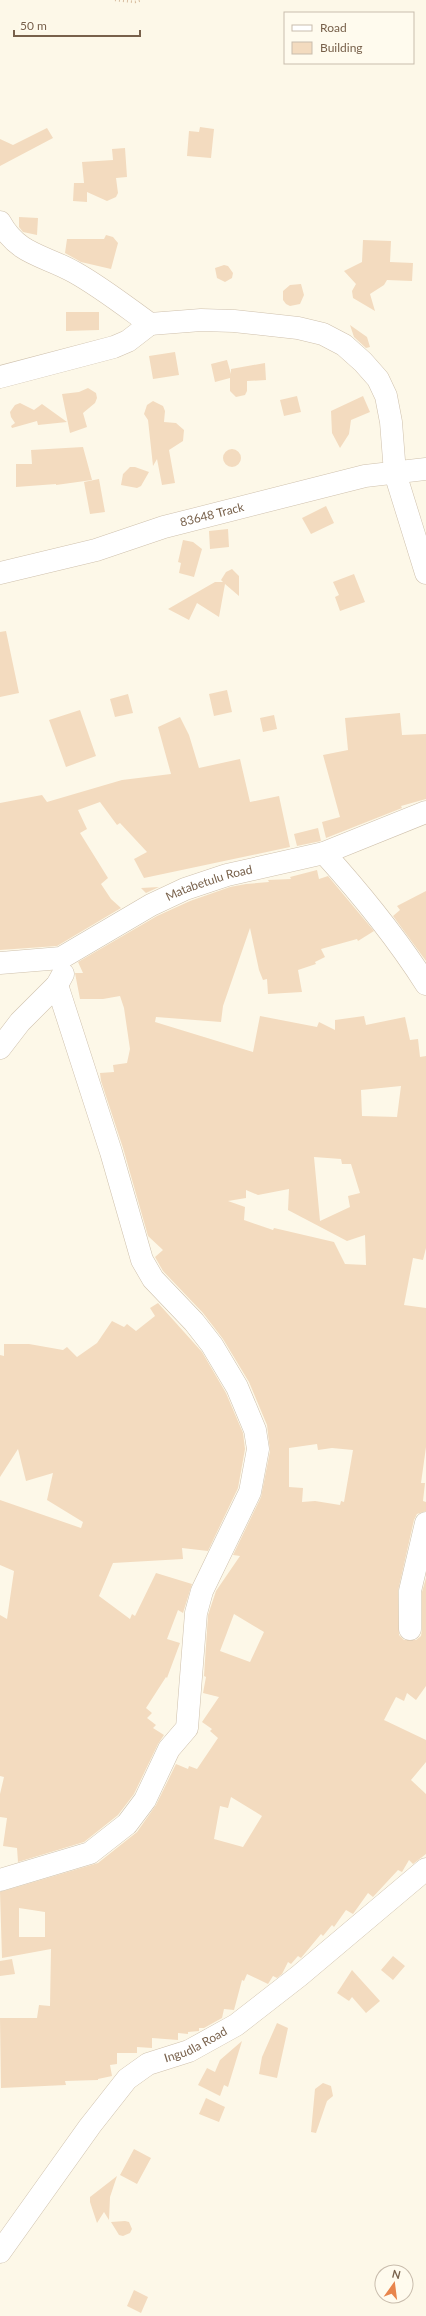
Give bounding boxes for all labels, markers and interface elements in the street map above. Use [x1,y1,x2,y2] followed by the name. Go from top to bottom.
[14,12,140,38] scale bar
[284,12,414,64] legend
[20,18,47,33] text: 50 m
[320,20,347,35] text: Road
[320,40,363,55] text: Building
[178,499,246,530] street label: 83648 Track
[163,862,254,904] street label: Matabetulu Road
[162,2023,230,2065] street label: Ingudla Road
[374,2264,414,2304] north arrow
[391,2266,402,2281] text: N

